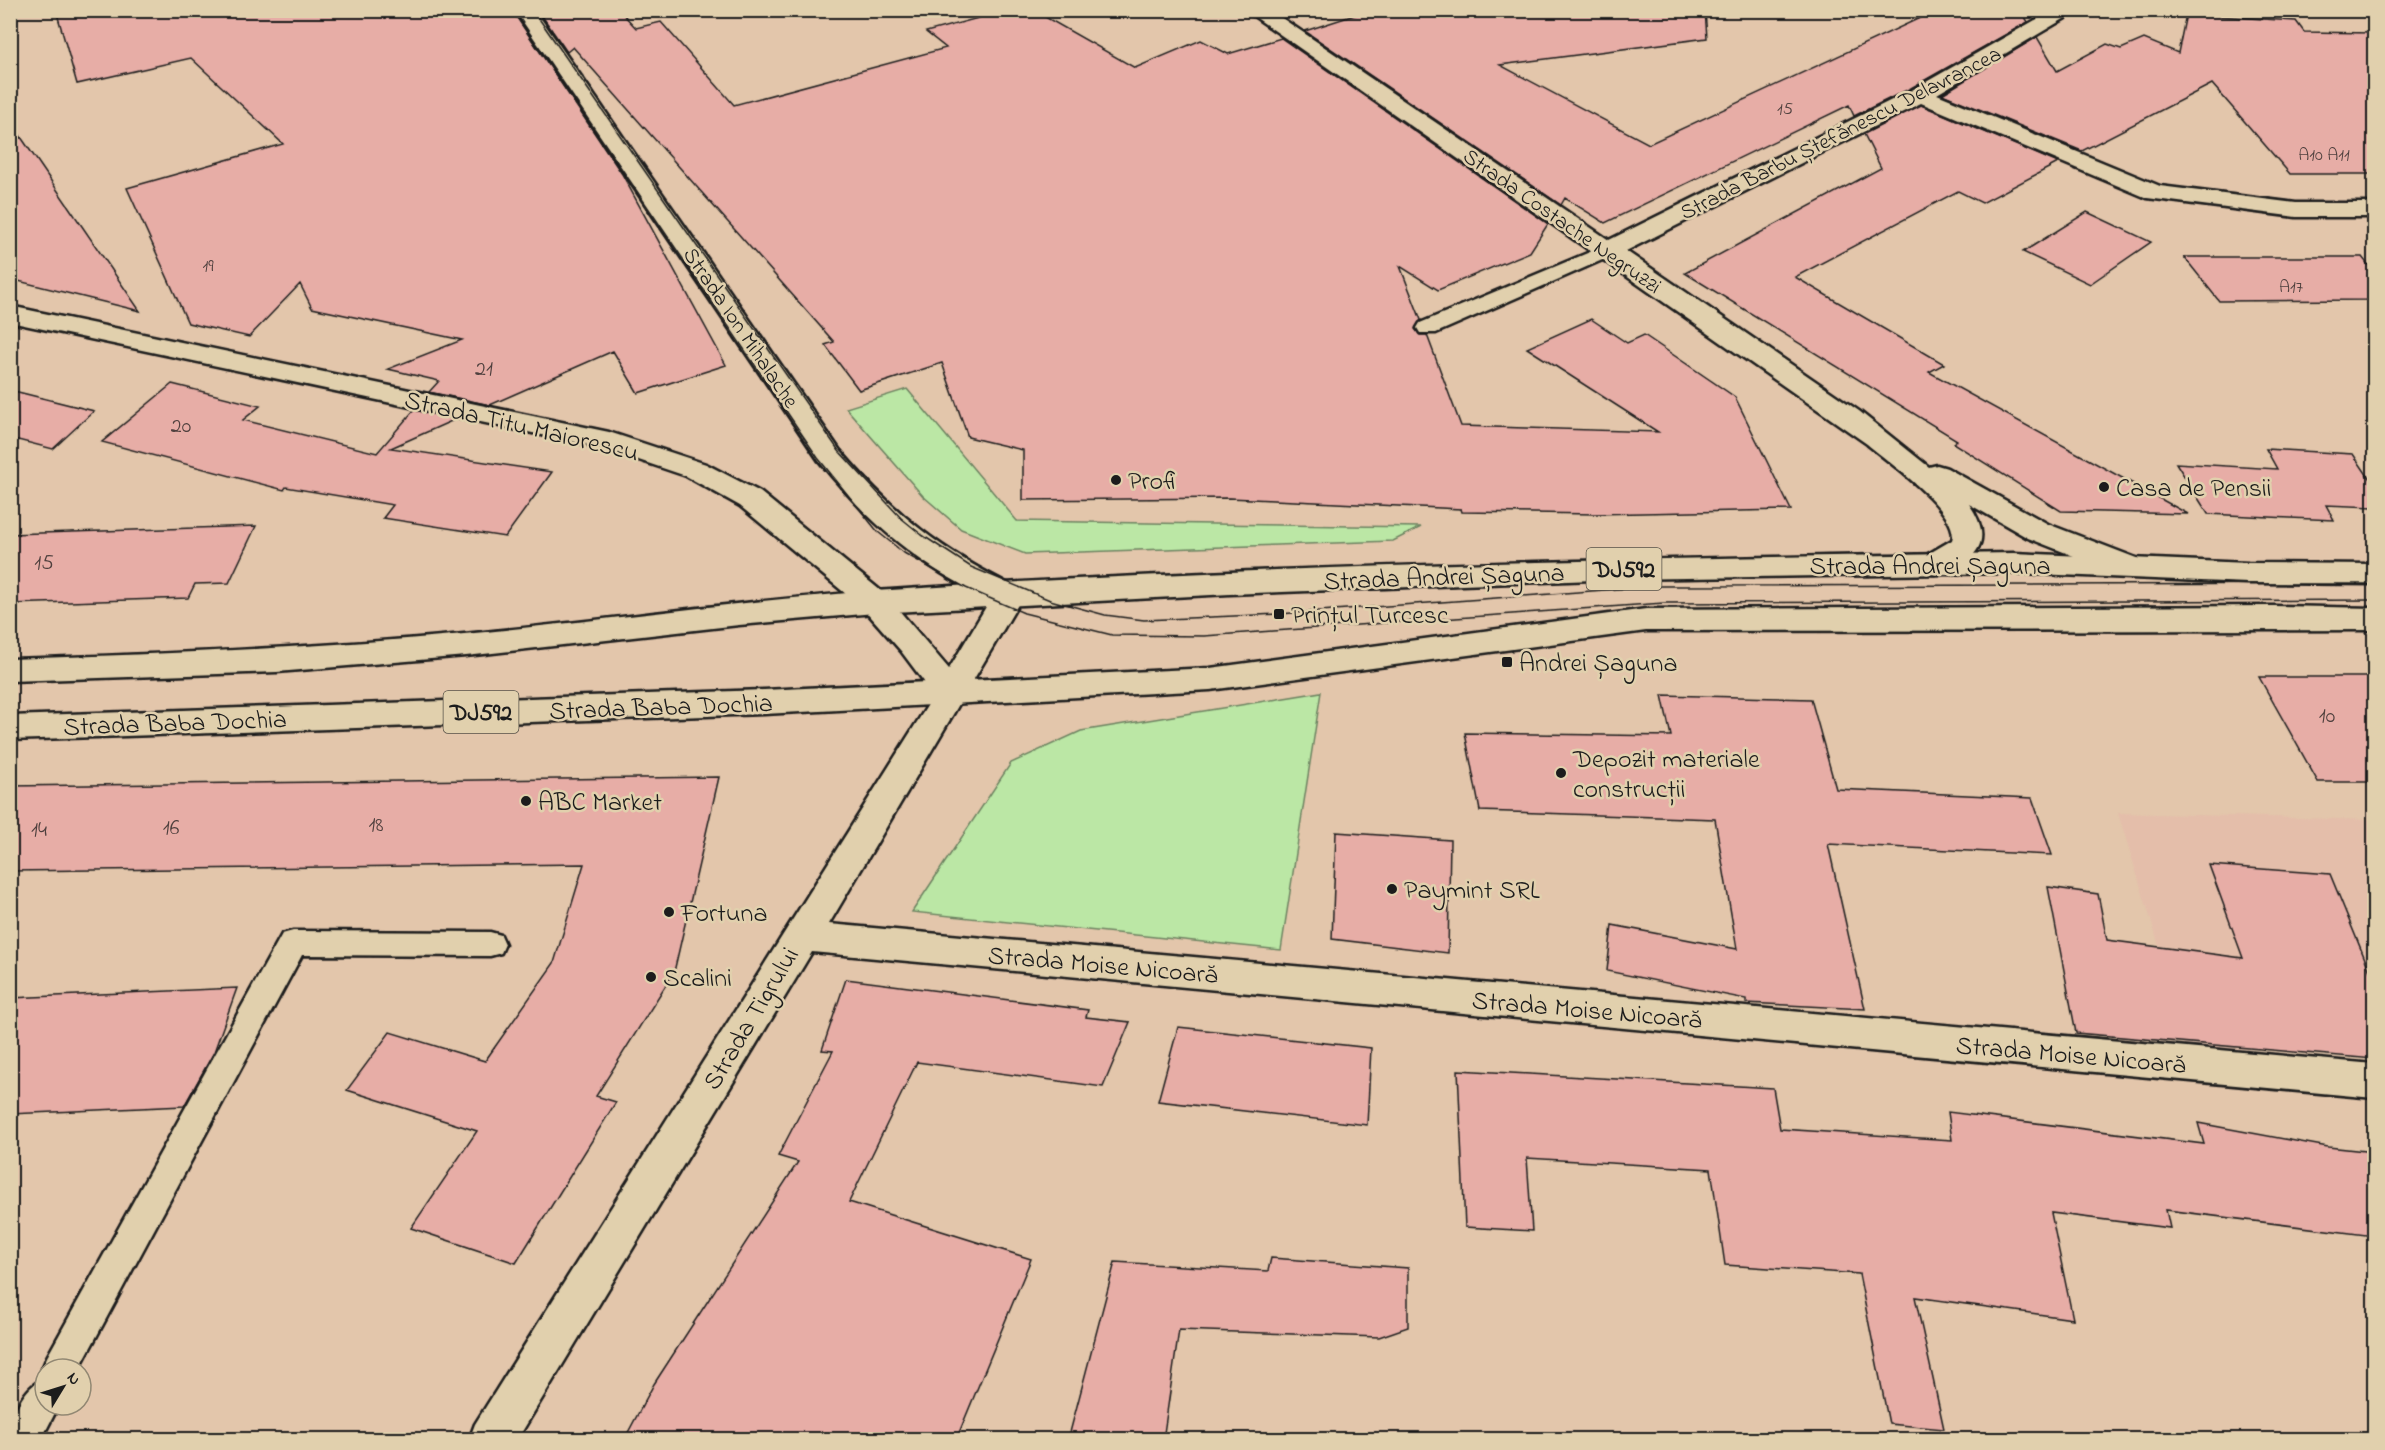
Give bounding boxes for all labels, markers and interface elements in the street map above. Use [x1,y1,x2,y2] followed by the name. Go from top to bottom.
[1675,39,2008,230] street label: Strada Barbu Ștefănescu Delavrancea
[1777,97,1793,123] house number: 15
[1455,142,1667,304] street label: Strada Costache Negruzzi
[2298,143,2350,169] house number: A10 A11
[674,242,805,416] street label: Strada Ion Mihalache
[202,254,214,280] house number: 19
[2279,275,2304,301] house number: A17
[475,354,493,386] house number: 21
[400,382,642,473] street label: Strada Titu Maiorescu
[171,411,191,443] house number: 20
[1128,464,1180,502] place label: Profi
[2116,471,2271,509] place label: Casa de Pensii
[1109,473,1123,487] marker: Profi
[2097,480,2111,494] marker: Casa de Pensii
[34,548,54,580] house number: 15
[1586,548,1662,590] road number: DJ592
[1809,549,2051,587] street label: Strada Andrei Șaguna
[1323,556,1565,602] street label: Strada Andrei Șaguna
[1291,598,1449,636] place label: Prințul Turcesc
[1272,607,1286,621] marker: Prințul Turcesc
[1519,646,1677,684] place label: Andrei Șaguna
[1500,655,1514,669] marker: Andrei Șaguna
[549,686,774,732] street label: Strada Baba Dochia
[444,691,518,733] road number: DJ592
[2319,701,2335,733] house number: 10
[63,702,288,748] street label: Strada Baba Dochia
[1572,742,1760,810] place label: Depozit materiale construcții
[1554,766,1568,780] marker: Depozit materiale construcții
[538,785,662,823] place label: ABC Market
[519,794,533,808] marker: ABC Market
[368,810,384,842] house number: 18
[163,813,180,845] house number: 16
[31,815,47,847] house number: 14
[1404,873,1540,911] place label: Paymint SRL
[1385,882,1399,896] marker: Paymint SRL
[680,896,767,934] place label: Fortuna
[662,905,676,919] marker: Fortuna
[986,938,1219,996] street label: Strada Moise Nicoară
[695,941,810,1098] street label: Strada Tigrului
[663,961,732,999] place label: Scalini
[644,970,658,984] marker: Scalini
[1470,983,1703,1041] street label: Strada Moise Nicoară
[1954,1028,2187,1086] street label: Strada Moise Nicoară
[33,1357,93,1417] north arrow
[60,1367,86,1391] text: N

